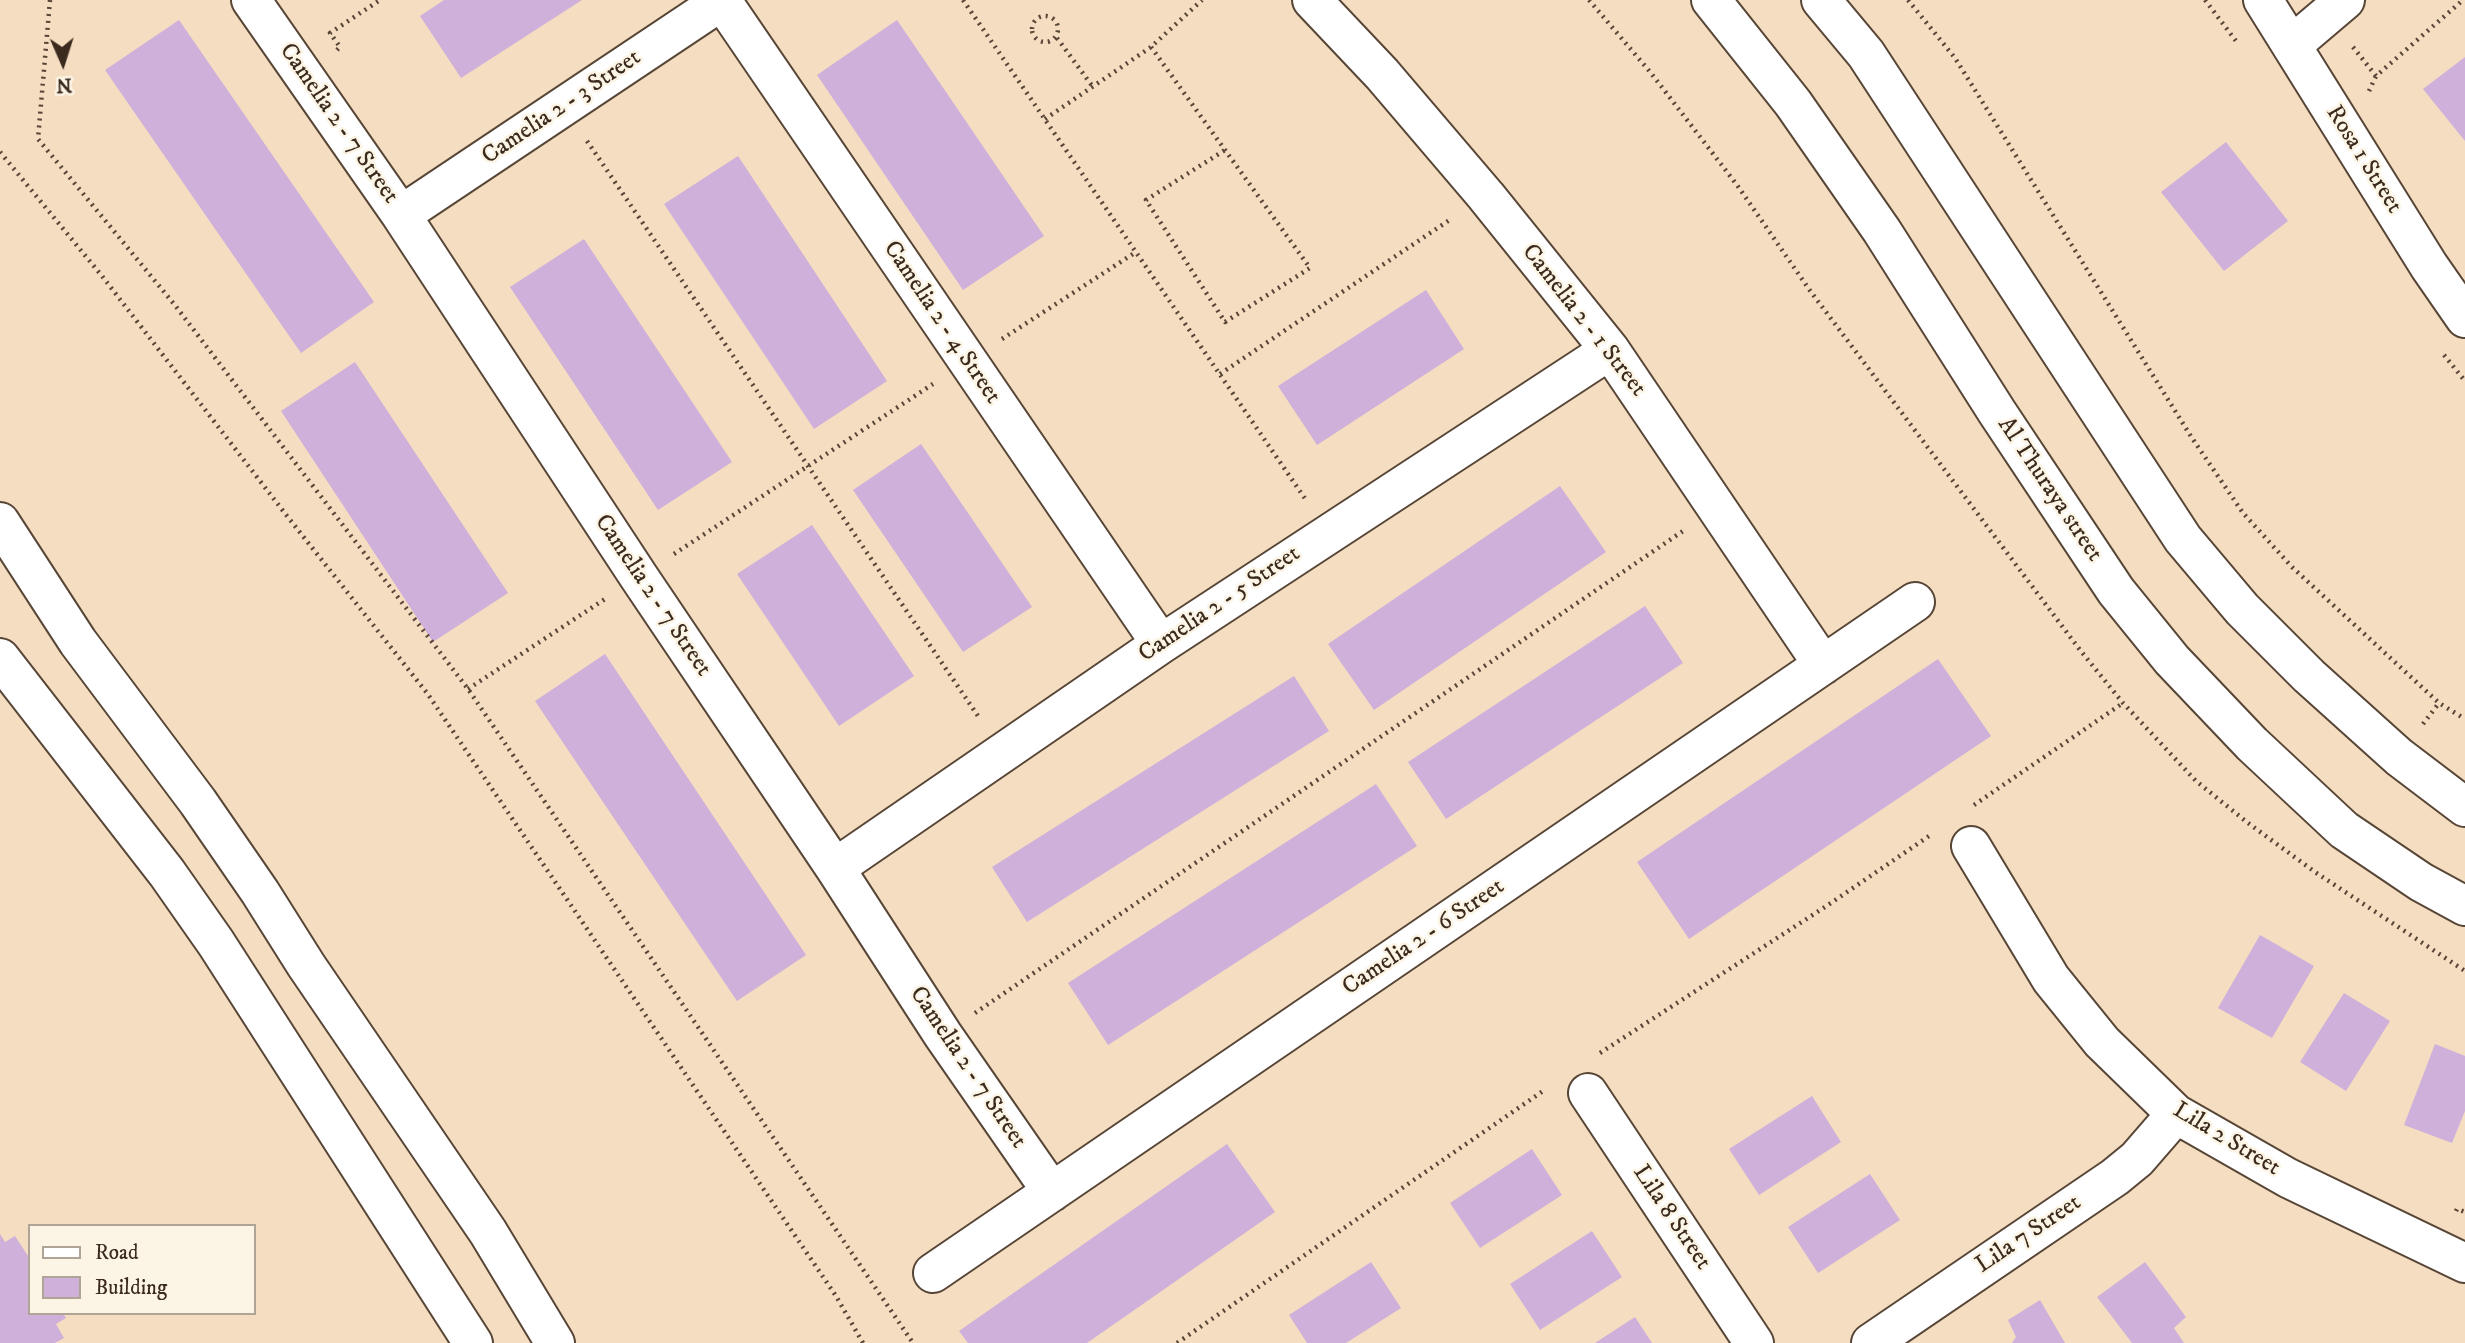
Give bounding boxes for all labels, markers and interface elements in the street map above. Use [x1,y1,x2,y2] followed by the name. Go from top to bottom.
[28,28,98,98] north arrow
[272,38,404,210] street label: Camelia 2 - 7 Street
[477,44,647,172] street label: Camelia 2 - 3 Street
[56,73,73,96] text: N
[2319,101,2407,219] street label: Rosa 1 Street
[876,236,1006,410] street label: Camelia 2 - 4 Street
[1515,239,1651,403] street label: Camelia 2 - 1 Street
[1990,412,2108,568] street label: Al Thuraya street
[587,510,717,682] street label: Camelia 2 - 7 Street
[1134,540,1306,670] street label: Camelia 2 - 5 Street
[1338,873,1510,1003] street label: Camelia 2 - 6 Street
[902,982,1032,1154] street label: Camelia 2 - 7 Street
[2167,1097,2285,1183] street label: Lila 2 Street
[1626,1160,1716,1276] street label: Lila 8 Street
[1971,1189,2087,1281] street label: Lila 7 Street
[28,1224,256,1315] legend
[95,1240,139,1266] text: Road
[95,1275,167,1301] text: Building

